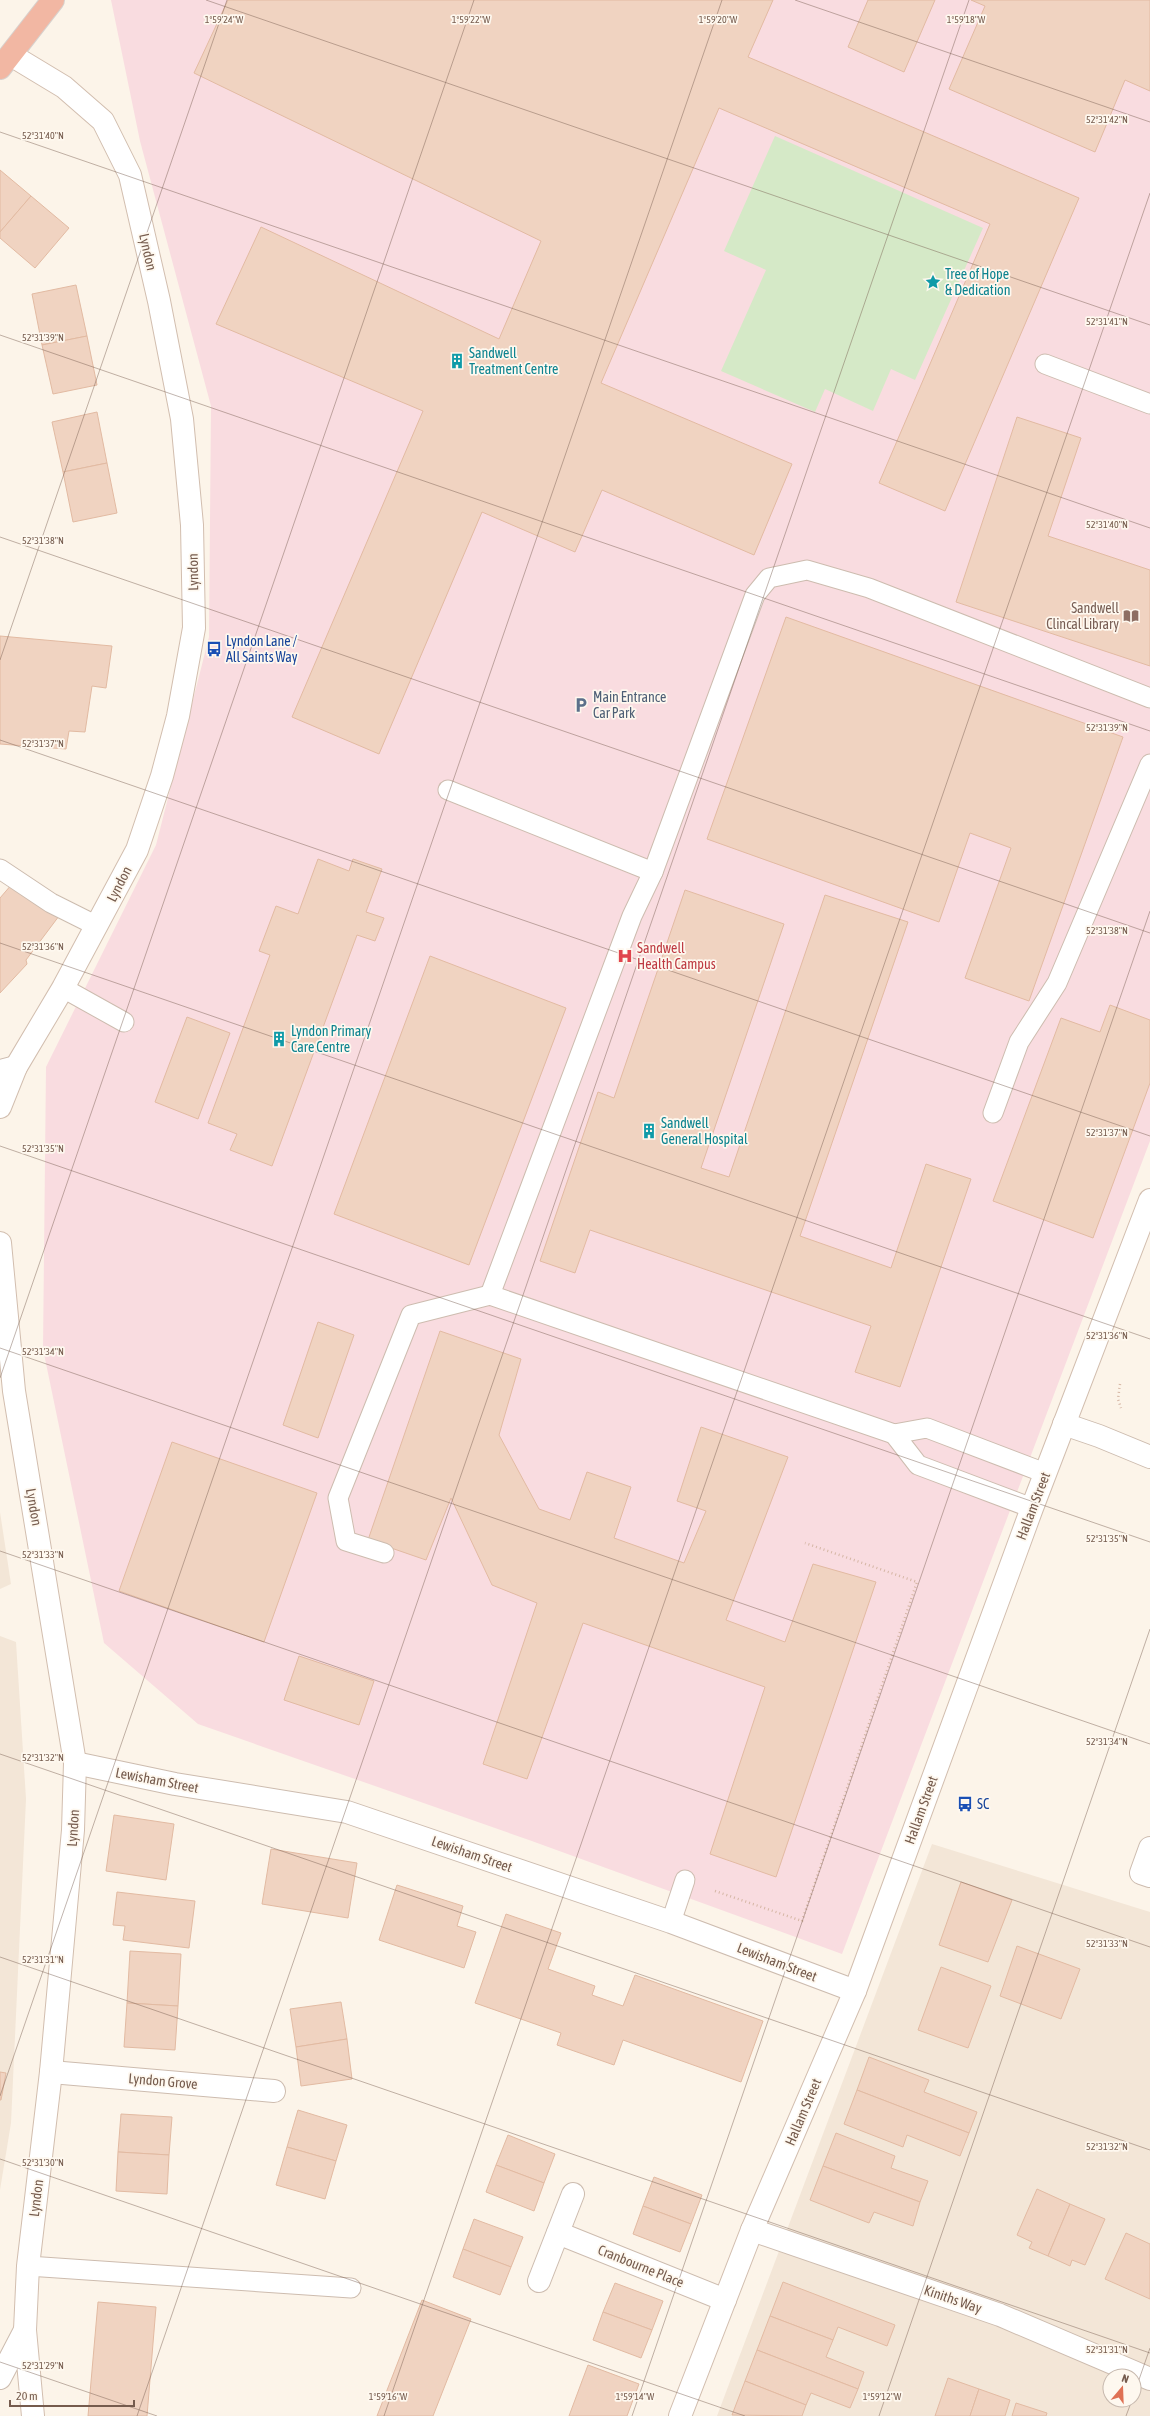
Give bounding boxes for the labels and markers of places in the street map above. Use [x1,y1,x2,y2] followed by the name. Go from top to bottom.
[945,266,1011,298] place label: Tree of Hope & Dedication
[924,273,942,291] place icon: Tree of Hope & Dedication
[469,345,558,377] place label: Sandwell Treatment Centre
[448,352,466,370] building icon: Sandwell Treatment Centre
[1046,600,1119,632] place label: Sandwell Clincal Library
[1122,607,1140,625] library icon: Sandwell Clincal Library
[226,633,298,665] place label: Lyndon Lane / All Saints Way
[205,640,223,658] bus stop icon: Lyndon Lane / All Saints Way
[593,689,666,721] place label: Main Entrance Car Park
[572,696,590,714] parking icon: Main Entrance Car Park
[637,940,716,972] place label: Sandwell Health Campus
[616,947,634,965] hospital icon: Sandwell Health Campus
[291,1023,371,1055] place label: Lyndon Primary Care Centre
[270,1030,288,1048] building icon: Lyndon Primary Care Centre
[661,1115,748,1147] place label: Sandwell General Hospital
[640,1122,658,1140] building icon: Sandwell General Hospital
[956,1795,974,1813] bus stop icon: SC
[977,1796,990,1812] place label: SC

